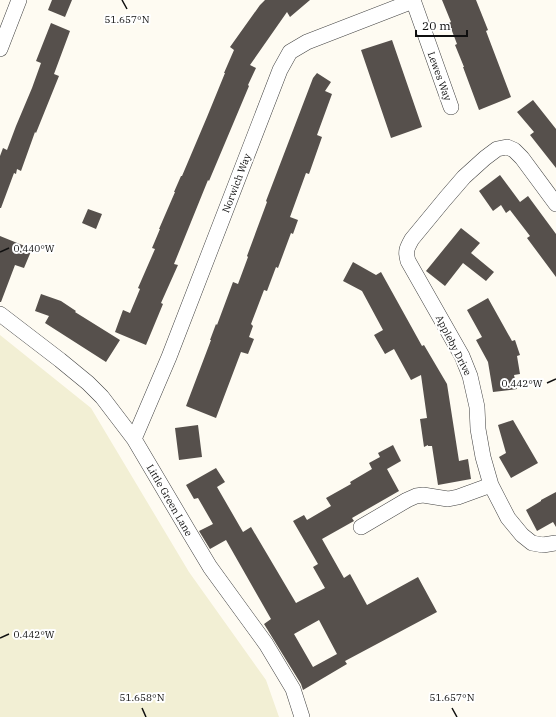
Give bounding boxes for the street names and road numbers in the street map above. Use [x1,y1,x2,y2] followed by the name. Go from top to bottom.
[425,50,455,103] street label: Lewes Way
[219,151,254,215] street label: Norwich Way
[433,313,474,378] street label: Appleby Drive
[144,462,195,539] street label: Little Green Lane

